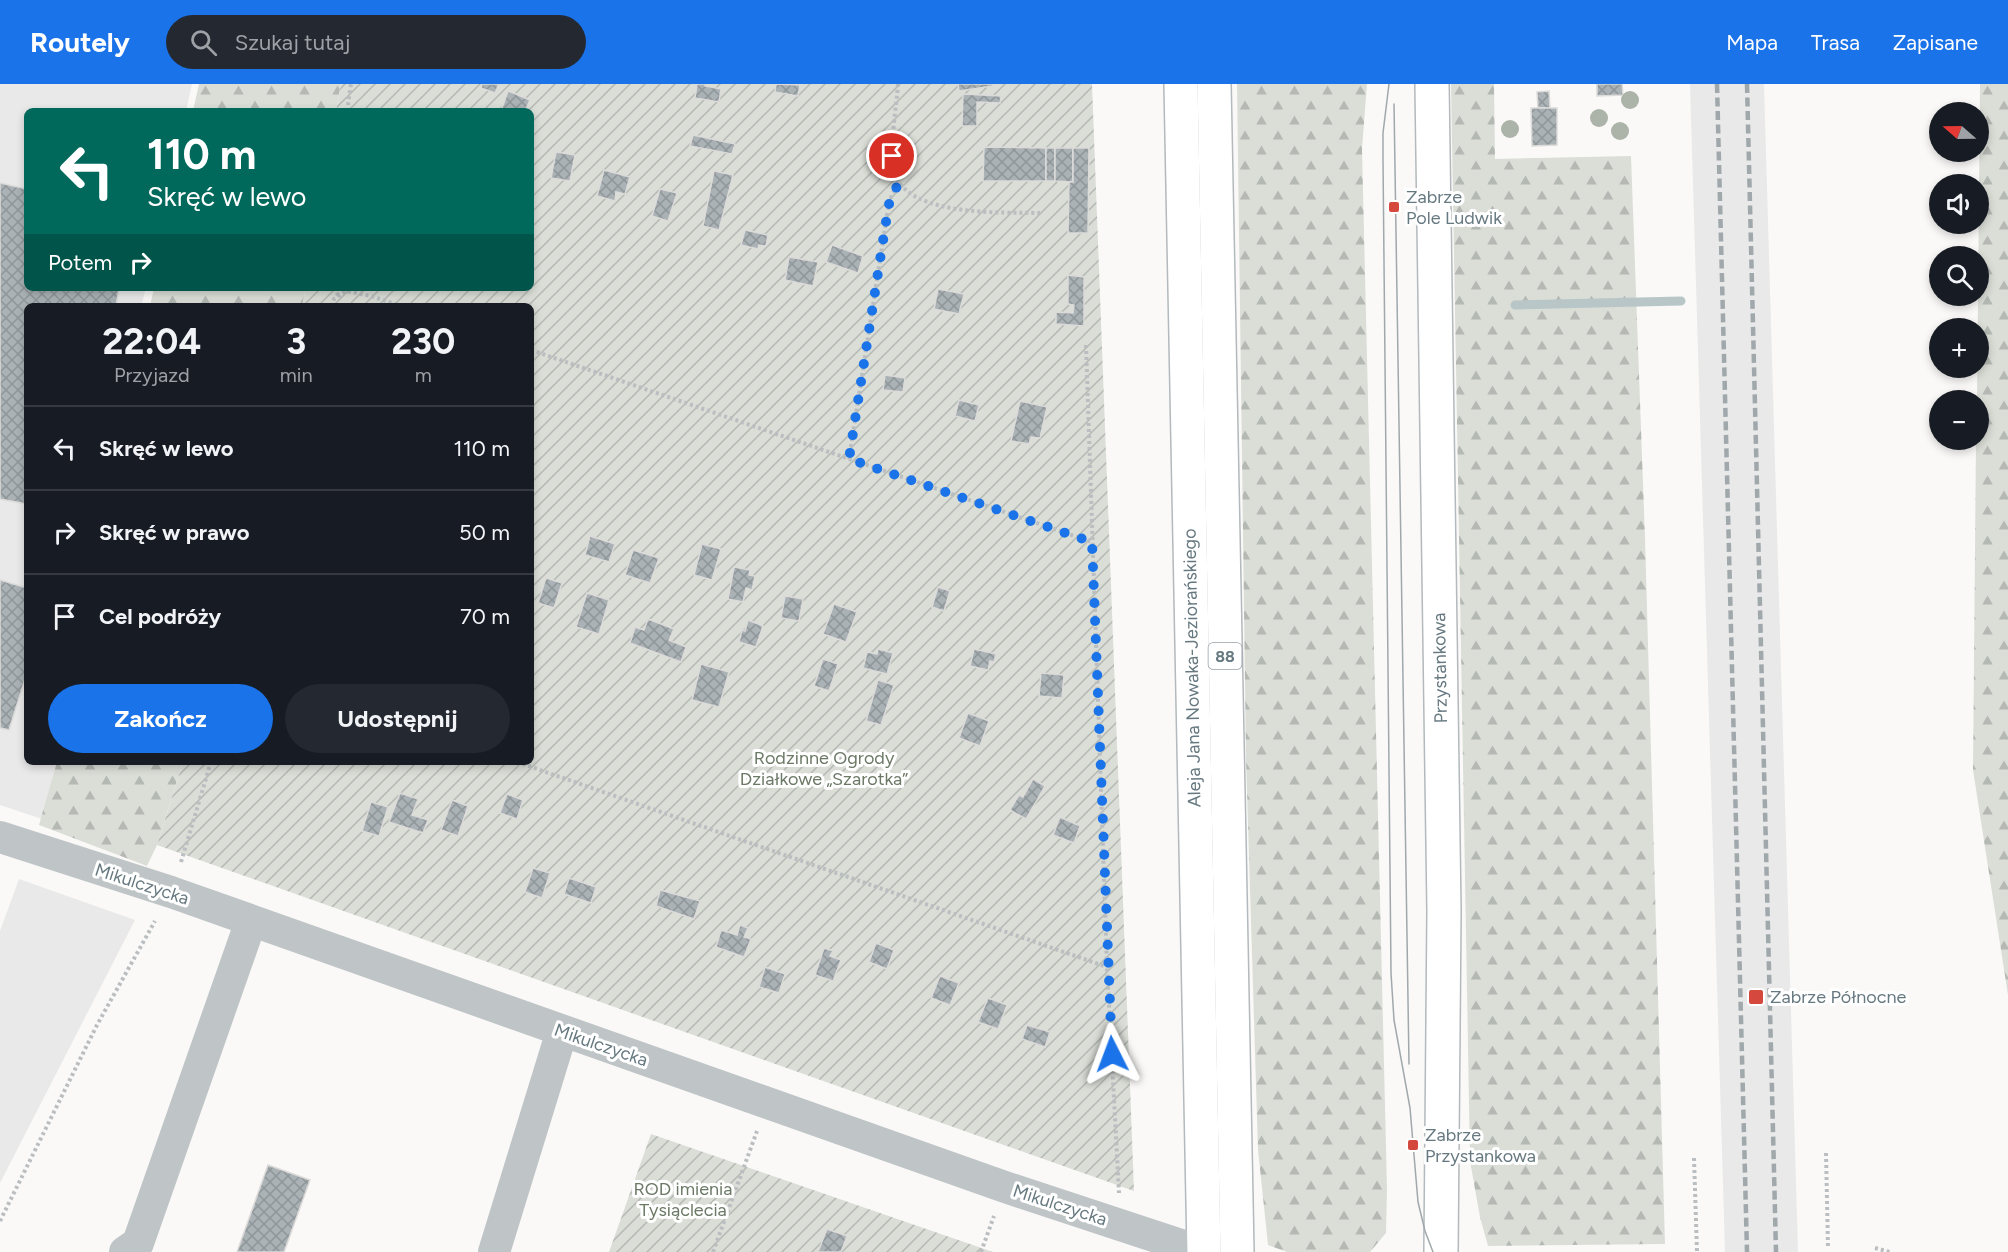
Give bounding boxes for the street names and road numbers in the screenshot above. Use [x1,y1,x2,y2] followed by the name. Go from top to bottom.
[1179,528,1205,808] street label: Aleja Jana Nowaka-Jeziorańskiego
[1428,612,1452,724] street label: Przystankowa
[1208,643,1242,669] road number: 88
[92,858,192,910] street label: Mikulczycka
[551,1019,651,1071] street label: Mikulczycka
[1010,1179,1110,1231] street label: Mikulczycka

